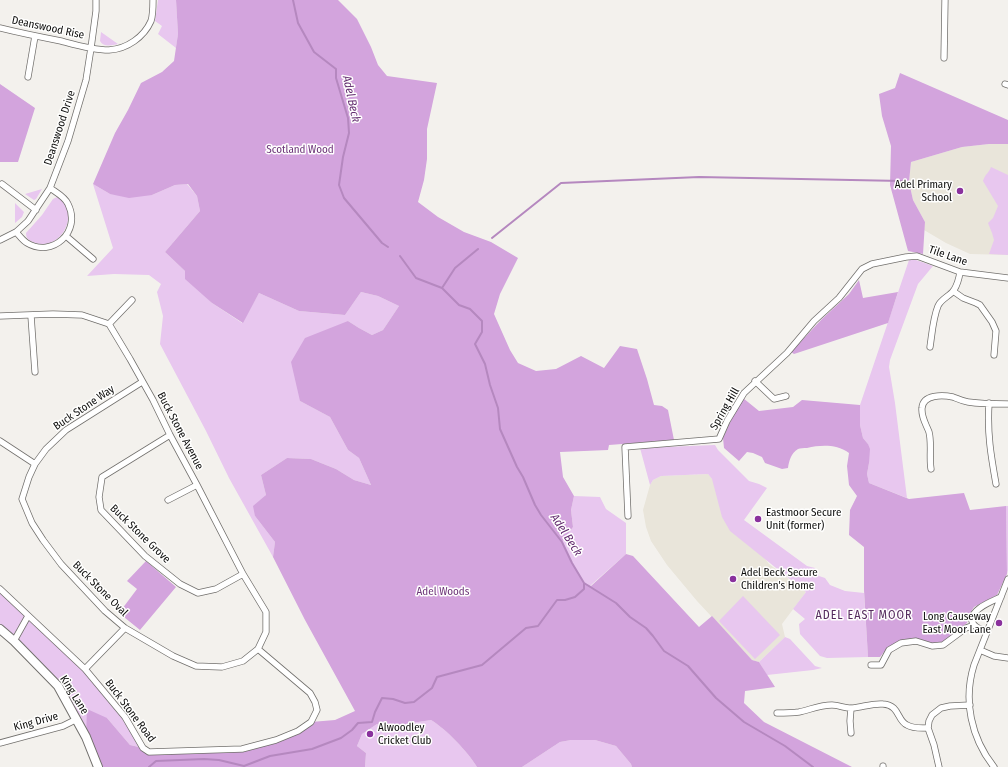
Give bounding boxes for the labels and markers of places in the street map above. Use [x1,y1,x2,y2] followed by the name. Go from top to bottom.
[895,178,952,204] place label: Adel Primary School
[955,186,965,196] marker: Adel Primary School
[766,506,841,532] place label: Eastmoor Secure Unit (former)
[753,514,763,524] marker: Eastmoor Secure Unit (former)
[741,566,818,592] place label: Adel Beck Secure Children's Home
[728,574,738,584] marker: Adel Beck Secure Children's Home
[923,610,991,636] place label: Long Causeway East Moor Lane
[994,618,1004,628] marker: Long Causeway East Moor Lane
[378,721,431,747] place label: Alwoodley Cricket Club
[365,729,375,739] marker: Alwoodley Cricket Club

